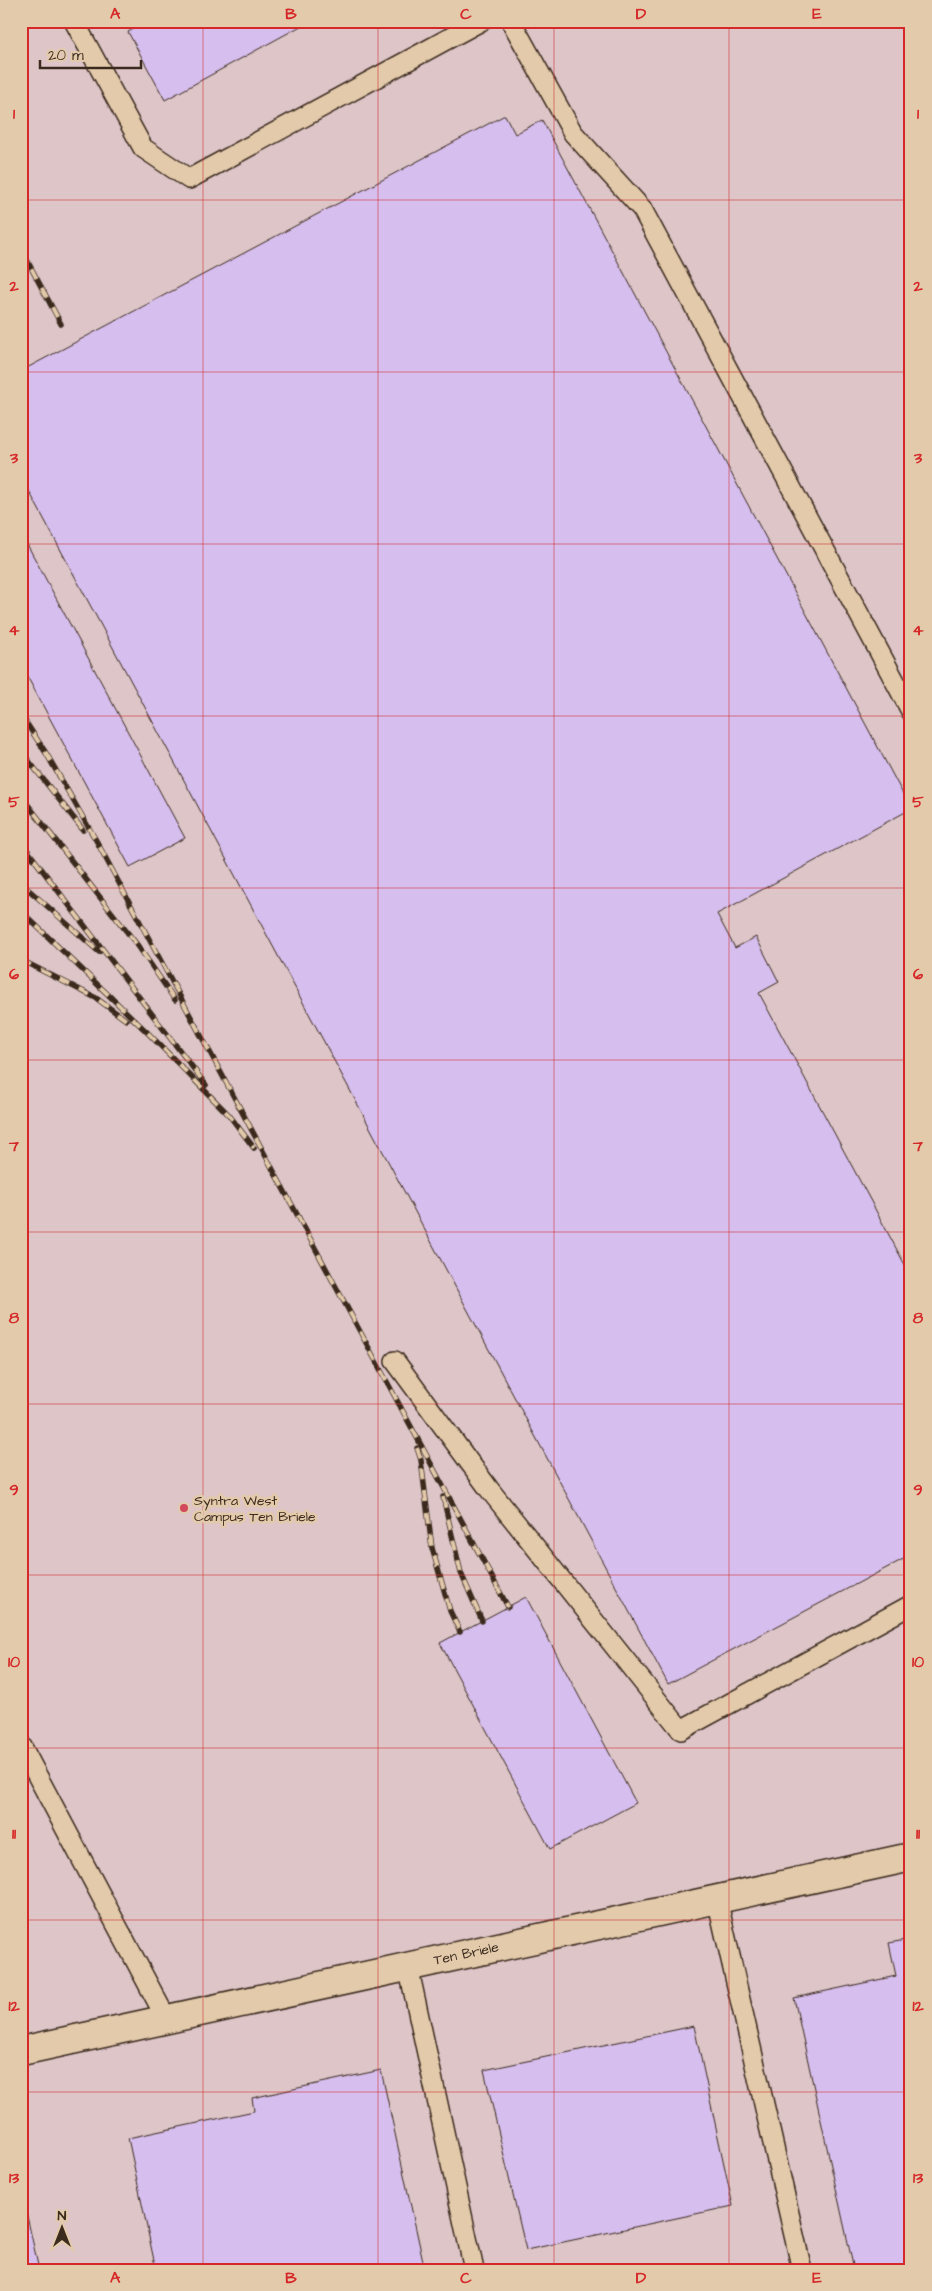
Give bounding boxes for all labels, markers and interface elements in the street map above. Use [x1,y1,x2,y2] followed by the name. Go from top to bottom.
[110,3,121,25] text: A
[285,3,297,25] text: B
[460,3,472,25] text: C
[636,3,647,25] text: D
[812,3,822,25] text: E
[40,38,141,70] scale bar
[48,45,84,66] text: 20 m
[13,103,16,125] text: 1
[917,103,920,125] text: 1
[8,275,19,297] text: 2
[912,275,923,297] text: 2
[9,447,19,469] text: 3
[913,447,923,469] text: 3
[9,619,20,641] text: 4
[913,619,924,641] text: 4
[8,791,20,813] text: 5
[912,791,924,813] text: 5
[9,963,19,985] text: 6
[913,963,923,985] text: 6
[8,1135,19,1157] text: 7
[912,1135,923,1157] text: 7
[9,1307,20,1329] text: 8
[913,1307,924,1329] text: 8
[9,1479,19,1501] text: 9
[913,1479,923,1501] text: 9
[194,1491,316,1527] place label: Syntra West Campus Ten Briele
[178,1502,190,1514] marker: Syntra West Campus Ten Briele
[8,1651,20,1673] text: 10
[912,1651,924,1673] text: 10
[12,1823,17,1845] text: 11
[916,1823,921,1845] text: 11
[432,1937,501,1971] street label: Ten Briele
[8,1995,20,2017] text: 12
[912,1995,924,2017] text: 12
[9,2167,20,2189] text: 13
[913,2167,924,2189] text: 13
[38,2204,88,2254] north arrow
[58,2206,67,2226] text: N
[110,2267,121,2289] text: A
[285,2267,297,2289] text: B
[460,2267,472,2289] text: C
[636,2267,647,2289] text: D
[812,2267,822,2289] text: E

